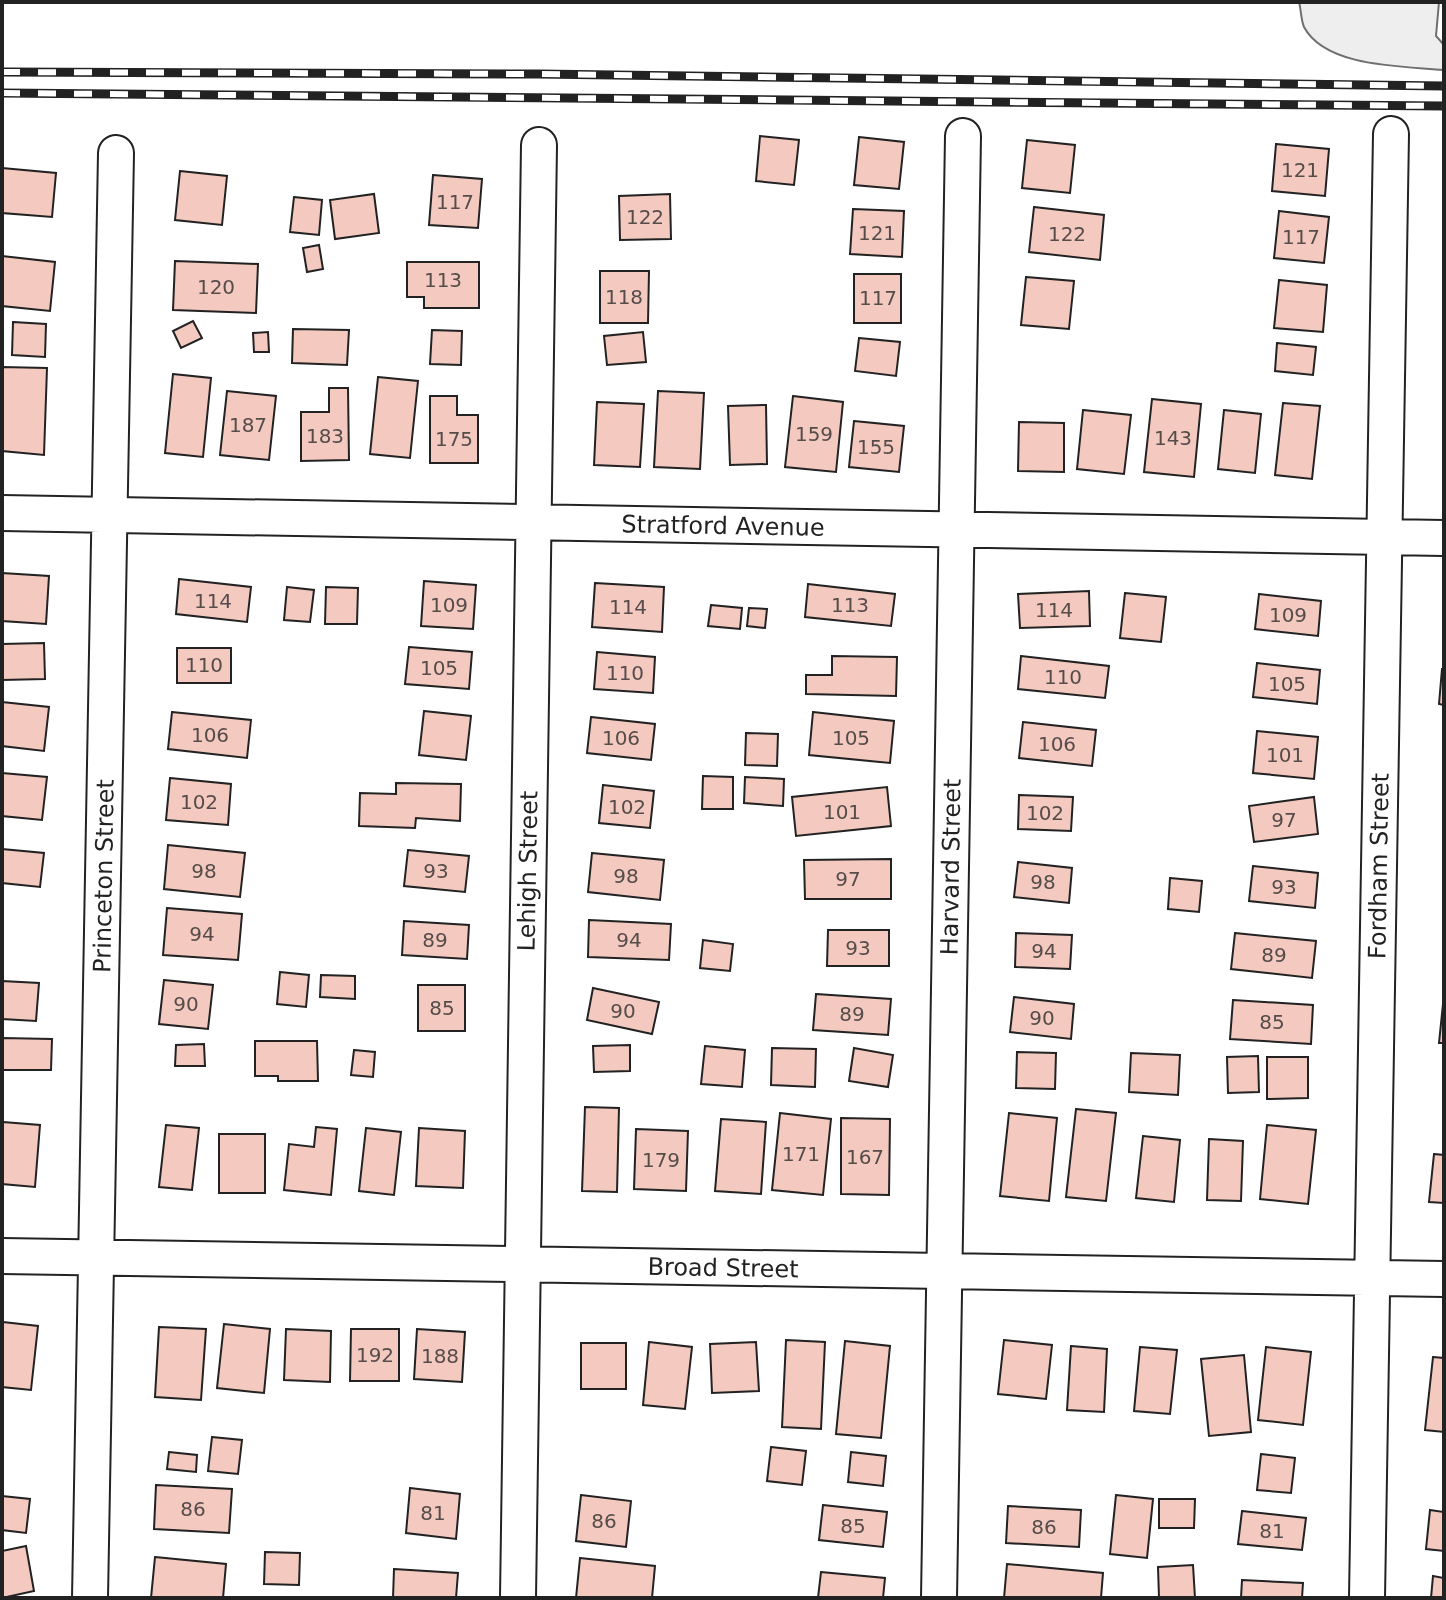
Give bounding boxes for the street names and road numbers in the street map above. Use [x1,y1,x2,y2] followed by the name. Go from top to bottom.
[621,510,825,542] street label: Stratford Avenue
[1363,773,1395,959] street label: Fordham Street
[935,778,967,956] street label: Harvard Street
[88,779,120,973] street label: Princeton Street
[513,790,543,952] street label: Lehigh Street
[647,1253,799,1283] street label: Broad Street

